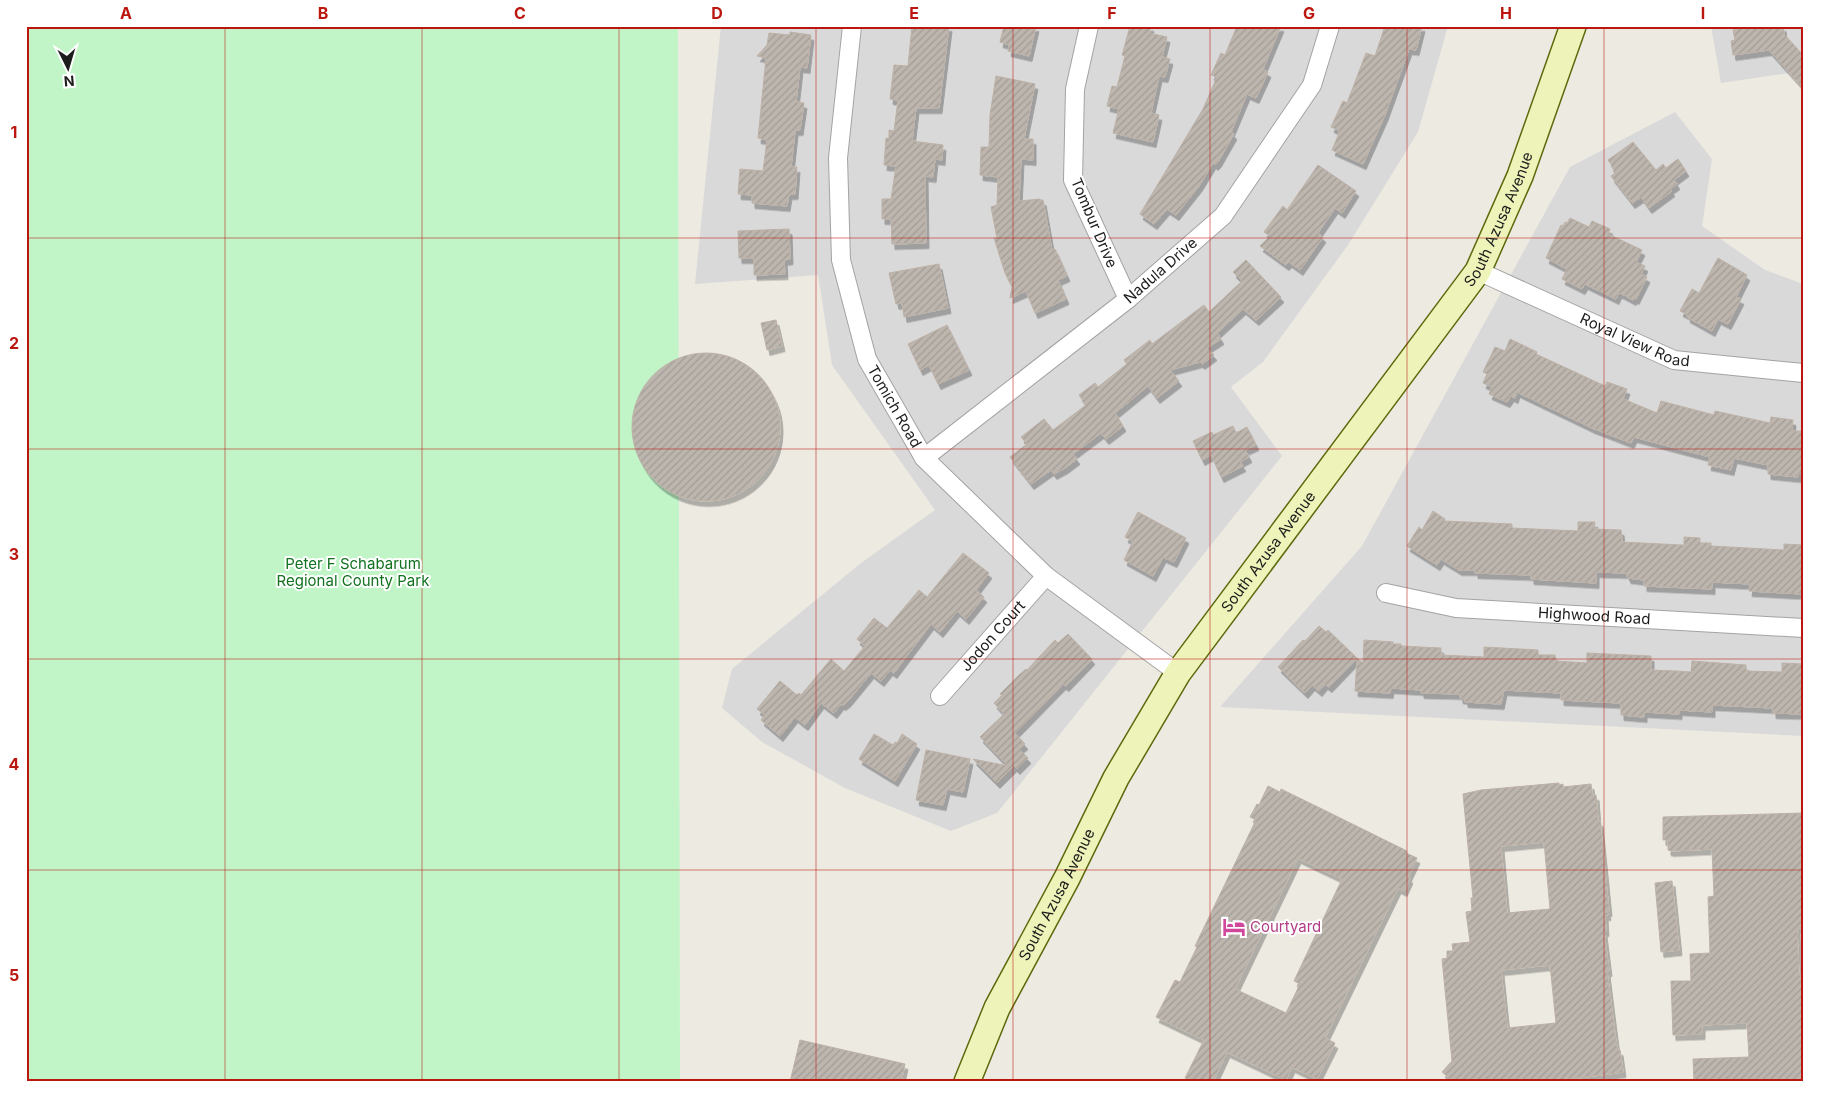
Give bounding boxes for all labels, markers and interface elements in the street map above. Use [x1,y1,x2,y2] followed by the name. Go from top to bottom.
[120,3,132,23] text: A
[318,3,328,23] text: B
[514,3,526,23] text: C
[711,3,723,23] text: D
[909,3,919,23] text: E
[1107,3,1117,23] text: F
[1303,3,1315,23] text: G
[1500,3,1512,23] text: H
[1701,3,1705,23] text: I
[42,42,92,92] north arrow
[63,73,75,90] text: N
[11,122,17,142] text: 1
[1459,149,1537,290] street label: South Azusa Avenue
[1067,175,1122,271] street label: Tombur Drive
[1120,233,1201,307] street label: Nadula Drive
[1577,309,1691,371] street label: Royal View Road
[9,333,19,353] text: 2
[864,362,926,451] street label: Tomich Road
[1217,487,1319,616] street label: South Azusa Avenue
[9,544,19,564] text: 3
[277,554,430,590] park label: Peter F Schabarum Regional County Park
[956,596,1029,675] street label: Jodon Court
[1538,603,1651,628] street label: Highwood Road
[9,754,20,774] text: 4
[1014,825,1099,964] street label: South Azusa Avenue
[1221,914,1247,940] hotel icon: Courtyard
[1250,917,1321,936] place label: Courtyard
[9,965,19,985] text: 5

